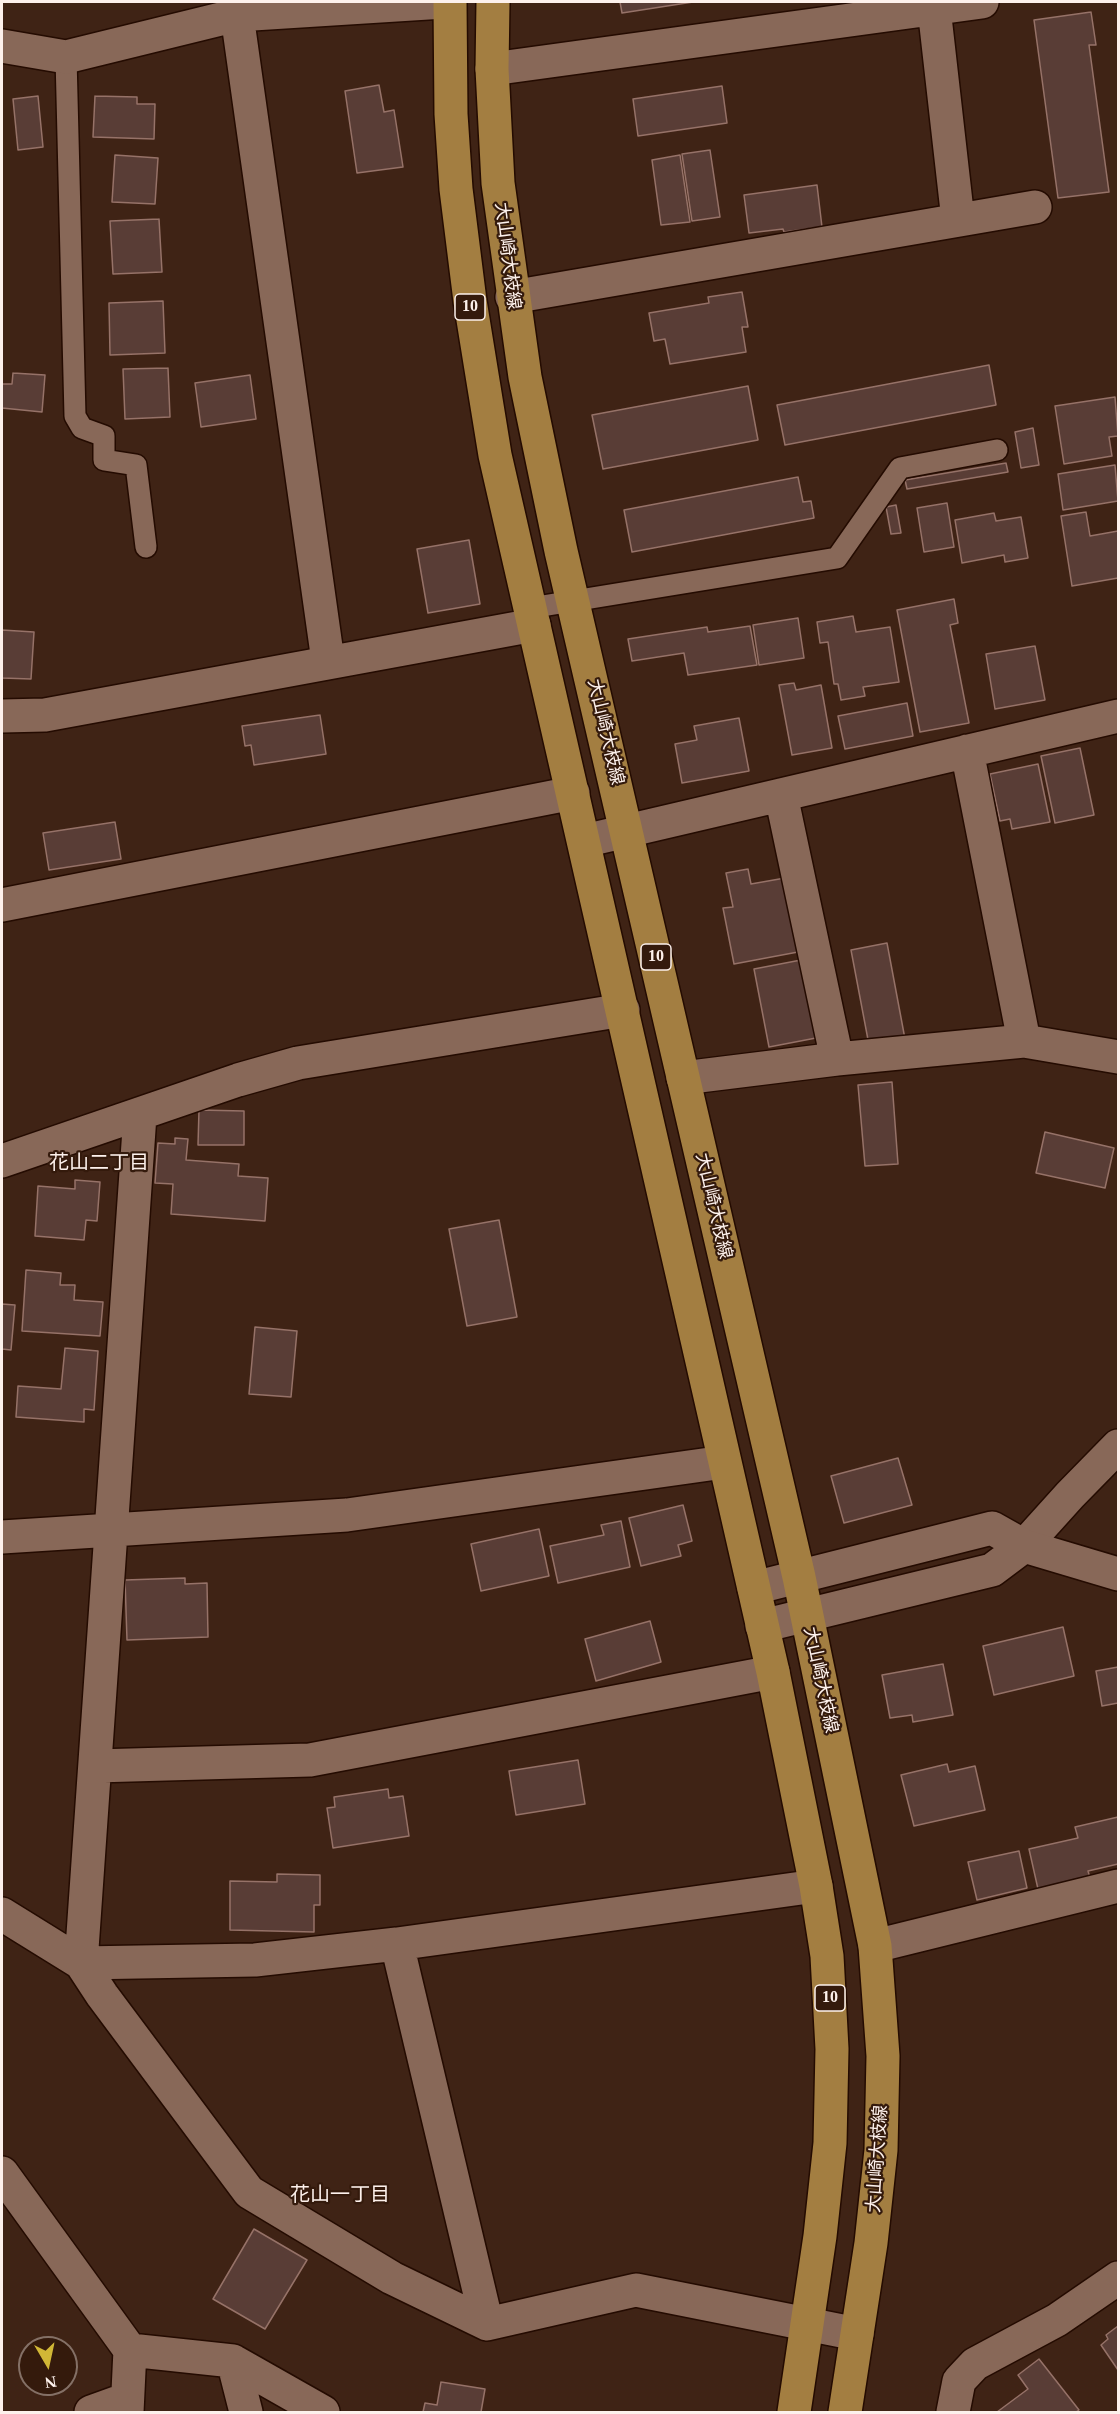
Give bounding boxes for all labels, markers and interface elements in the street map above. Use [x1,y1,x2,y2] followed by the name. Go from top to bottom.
[490,201,524,311] street label: 大山崎大枝線
[455,294,485,320] road number: 10
[582,677,628,787] street label: 大山崎大枝線
[641,944,671,970] road number: 10
[690,1151,736,1261] street label: 大山崎大枝線
[49,1152,149,1176] district label: 花山二丁目
[798,1625,842,1735] street label: 大山崎大枝線
[815,1985,845,2011] road number: 10
[863,2104,893,2214] street label: 大山崎大枝線
[290,2184,390,2208] district label: 花山一丁目
[18,2336,78,2396] north arrow
[44,2373,58,2392] text: N

